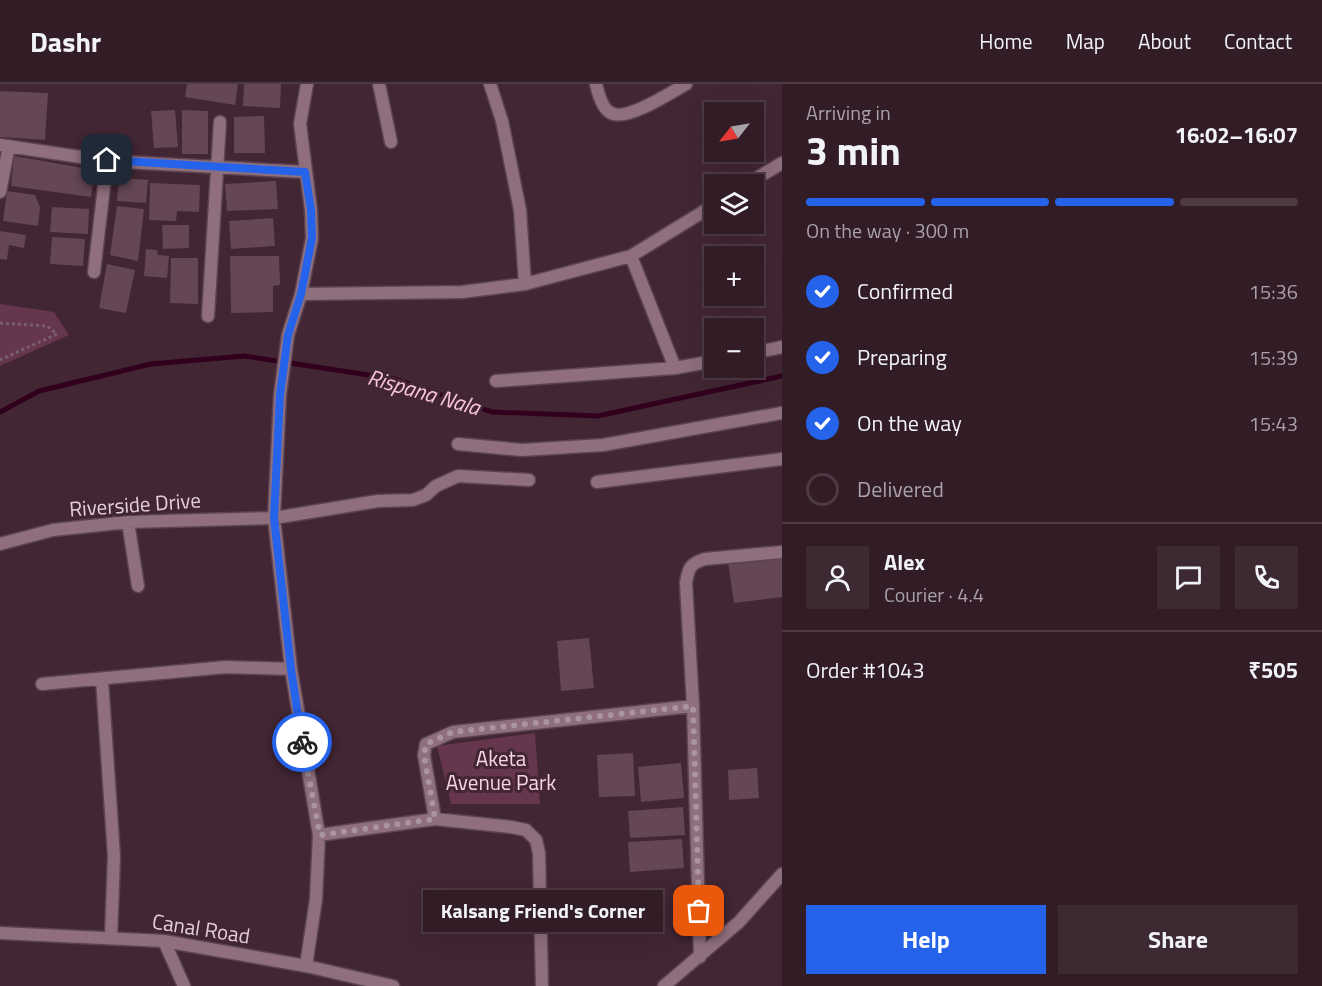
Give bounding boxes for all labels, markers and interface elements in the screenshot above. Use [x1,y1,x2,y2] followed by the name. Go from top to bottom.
[30,20,101,63] text: Dashr
[979,25,1033,57] text: Home
[1066,25,1105,57] text: Map
[1138,25,1191,57] text: About
[1224,25,1292,57] text: Contact
[806,97,891,128] text: Arriving in
[704,102,764,162] north arrow
[704,102,764,378] map controls
[1175,118,1298,152] text: 16:02–16:07
[806,121,901,180] text: 3 min
[81,134,132,185] pin
[90,143,123,176] icon: home
[704,174,764,234] button: layers
[806,215,969,246] text: On the way · 300 m
[704,246,764,306] button: +
[857,274,953,308] text: Confirmed
[806,275,839,308] icon: check
[1249,276,1298,307] text: 15:36
[704,318,764,378] button: −
[857,340,947,374] text: Preparing
[806,341,839,374] icon: check
[1249,342,1298,373] text: 15:39
[364,360,486,425] water label: Rispana Nala
[857,406,962,440] text: On the way
[806,407,839,440] icon: check
[1249,408,1298,439] text: 15:43
[857,472,944,506] text: Delivered
[68,483,202,525] street label: Riverside Drive
[884,545,925,579] text: Alex
[806,546,869,609] button: person
[1157,546,1220,609] button: chat
[1235,546,1298,609] button: phone
[884,579,984,610] text: Courier · 4.4
[806,653,925,687] text: Order #1043
[1248,653,1298,687] text: ₹505
[272,712,332,772] courier
[286,726,319,759] icon: bike
[446,742,556,798] park label: Aketa Avenue Park
[673,885,724,936] pin
[423,890,663,932] callout: Kalsang Friend's Corner
[682,894,715,927] icon: bag
[441,895,645,926] text: Kalsang Friend's Corner
[150,904,252,952] street label: Canal Road
[806,905,1046,974] button: Help
[1058,905,1298,974] button: Share

